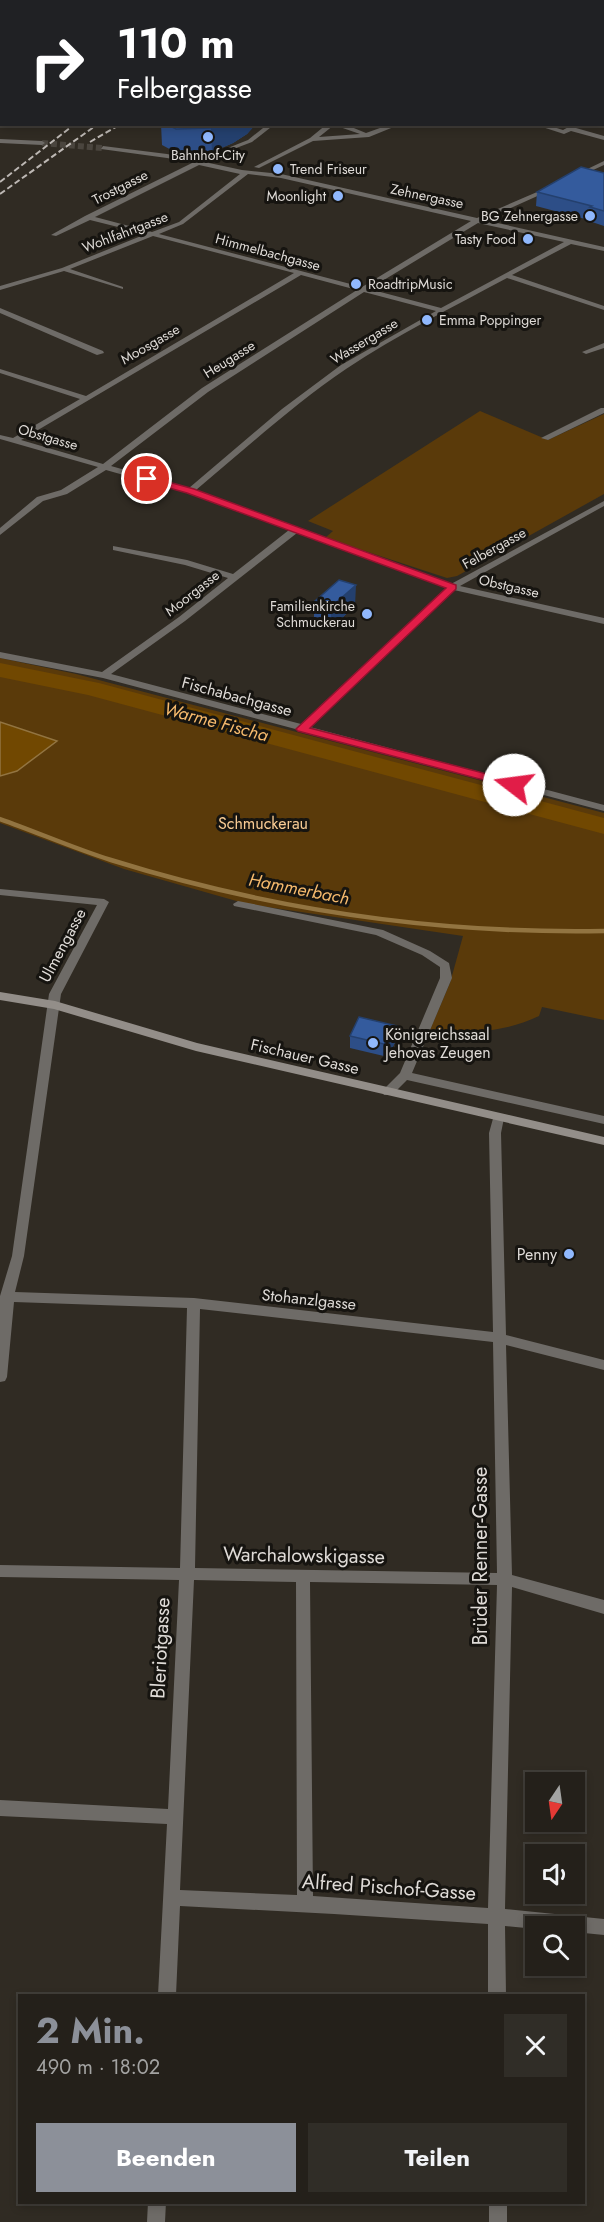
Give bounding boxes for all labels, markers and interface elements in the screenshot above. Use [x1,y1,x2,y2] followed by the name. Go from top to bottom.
[117,13,235,74] text: 110 m
[18,24,96,102] icon: right
[117,69,252,108] text: Felbergasse
[201,130,215,144] marker: Bahnhof-City
[171,145,246,165] place label: Bahnhof-City
[290,159,367,179] place label: Trend Friseur
[271,162,285,176] marker: Trend Friseur
[89,165,151,209] street label: Trostgasse
[389,179,465,213] street label: Zehnergasse
[266,186,327,206] place label: Moonlight
[331,189,345,203] marker: Moonlight
[79,206,171,258] street label: Wohlfahrtgasse
[481,206,578,226] place label: BG Zehnergasse
[583,209,597,223] marker: BG Zehnergasse
[213,228,323,276] street label: Himmelbachgasse
[455,229,516,249] place label: Tasty Food
[521,232,535,246] marker: Tasty Food
[368,274,453,294] place label: RoadtripMusic
[349,277,363,291] marker: RoadtripMusic
[439,310,542,330] place label: Emma Poppinger
[326,313,402,369] street label: Wassergasse
[420,313,434,327] marker: Emma Poppinger
[117,319,183,369] street label: Moosgasse
[199,335,259,383] street label: Heugasse
[16,419,80,455] street label: Obstgasse
[121,453,172,504] pin
[130,462,163,495] icon: arrive
[459,522,529,574] street label: Felbergasse
[160,565,224,621] street label: Moorgasse
[477,569,541,603] street label: Obstgasse
[270,596,355,632] place label: Familienkirche Schmuckerau
[360,607,374,621] marker: Familienkirche Schmuckerau
[179,671,295,722] street label: Fischabachgasse
[161,696,271,748] water label: Warme Fischa
[482,753,546,817] position arrow
[218,812,308,835] park label: Schmuckerau
[246,866,352,912] water label: Hammerbach
[33,904,92,986] street label: Ulmengasse
[383,1023,491,1064] place label: Königreichssaal Jehovas Zeugen
[248,1033,361,1080] street label: Fischauer Gasse
[366,1036,380,1050] marker: Königreichssaal Jehovas Zeugen
[517,1243,558,1266] place label: Penny
[562,1247,576,1261] marker: Penny
[261,1283,357,1316] street label: Stohanzlgasse
[466,1467,495,1645] street label: Brüder Renner-Gasse
[223,1540,385,1571] street label: Warchalowskigasse
[143,1597,178,1699] street label: Bleriotgasse
[525,1772,585,1832] north arrow
[525,1772,585,1976] map controls
[525,1844,585,1904] button: sound
[301,1867,477,1908] street label: Alfred Pischof-Gasse
[525,1916,585,1976] button: search
[36,2004,145,2056] text: 2 Min.
[504,2014,567,2077] button: close
[36,2053,160,2082] text: 490 m · 18:02
[36,2123,296,2192] button: Beenden
[308,2123,567,2192] button: Teilen

